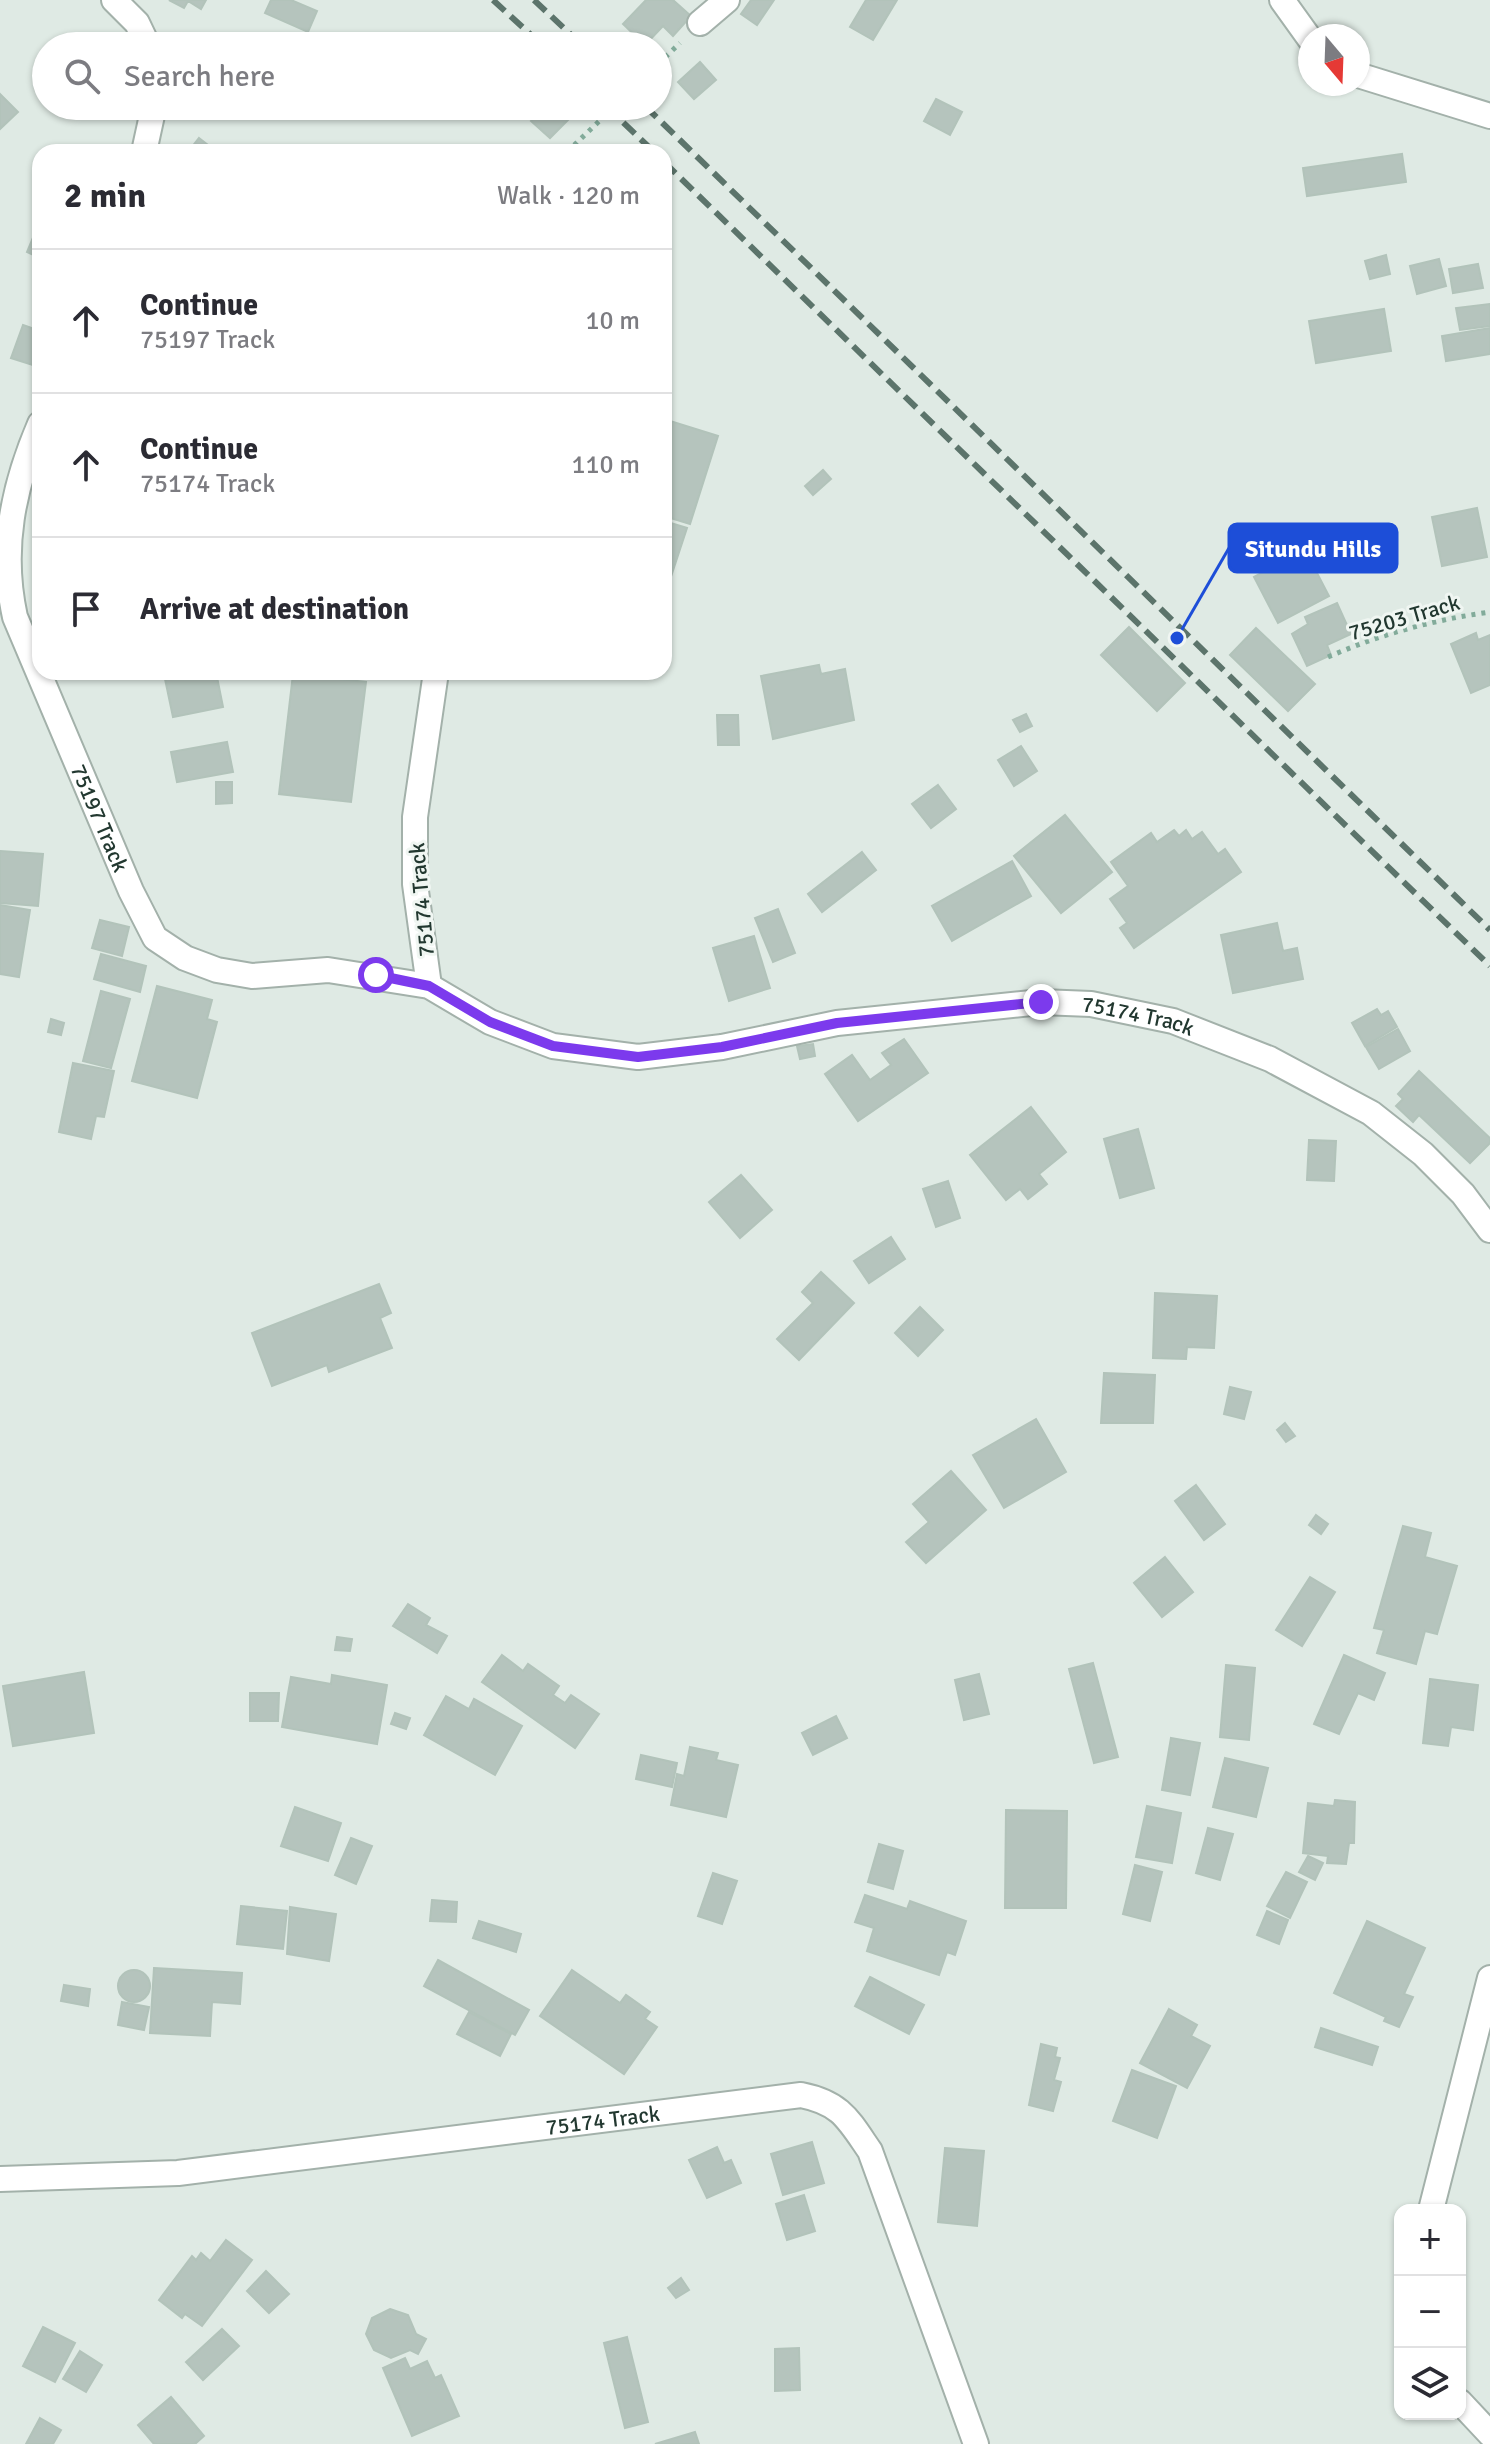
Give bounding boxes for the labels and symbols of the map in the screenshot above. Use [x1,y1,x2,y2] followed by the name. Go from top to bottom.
[1298,24,1370,96] north arrow
[1229,524,1397,572] callout: Situndu Hills
[1245,534,1381,564] text: Situndu Hills
[1345,589,1463,646] street label: 75203 Track
[65,760,134,876] street label: 75197 Track
[403,842,440,958] street label: 75174 Track
[358,957,394,993] route start
[1023,984,1059,1020] route end
[1082,991,1198,1042] street label: 75174 Track
[544,2100,661,2141] street label: 75174 Track

